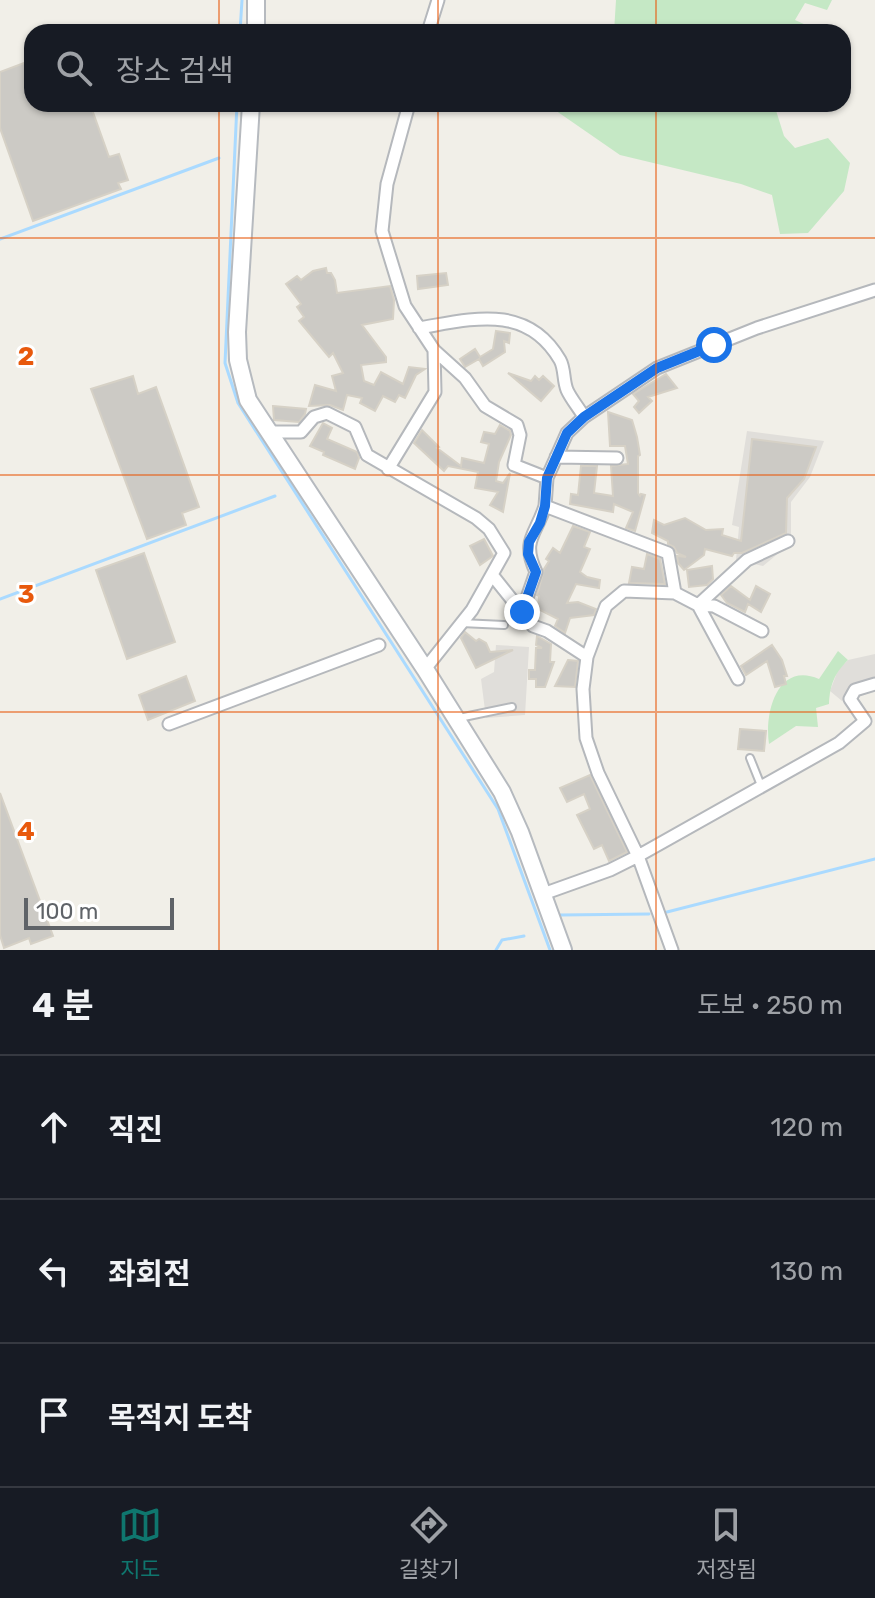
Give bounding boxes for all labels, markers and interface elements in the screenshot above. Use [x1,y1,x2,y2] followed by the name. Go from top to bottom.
[24,24,851,112] search box
[52,46,96,90] icon: search
[116,53,234,89] text: 장소 검색
[696,327,732,363] route start
[18,341,34,372] text: 2
[17,579,35,610] text: 3
[504,594,540,630] route end
[17,816,35,847] text: 4
[24,894,174,930] scale bar
[36,898,98,925] text: 100 m
[32,985,94,1026] text: 4 분
[697,990,843,1021] text: 도보 · 250 m
[32,1105,76,1149] icon: ahead
[108,1112,163,1148] text: 직진
[771,1112,843,1143] text: 120 m
[32,1249,76,1293] icon: left
[108,1256,191,1292] text: 좌회전
[770,1256,843,1287] text: 130 m
[32,1393,76,1437] icon: arrive
[108,1400,252,1436] text: 목적지 도착
[118,1503,162,1583] tab: 지도
[399,1503,459,1583] tab: 길찾기
[696,1503,757,1583] tab: 저장됨

